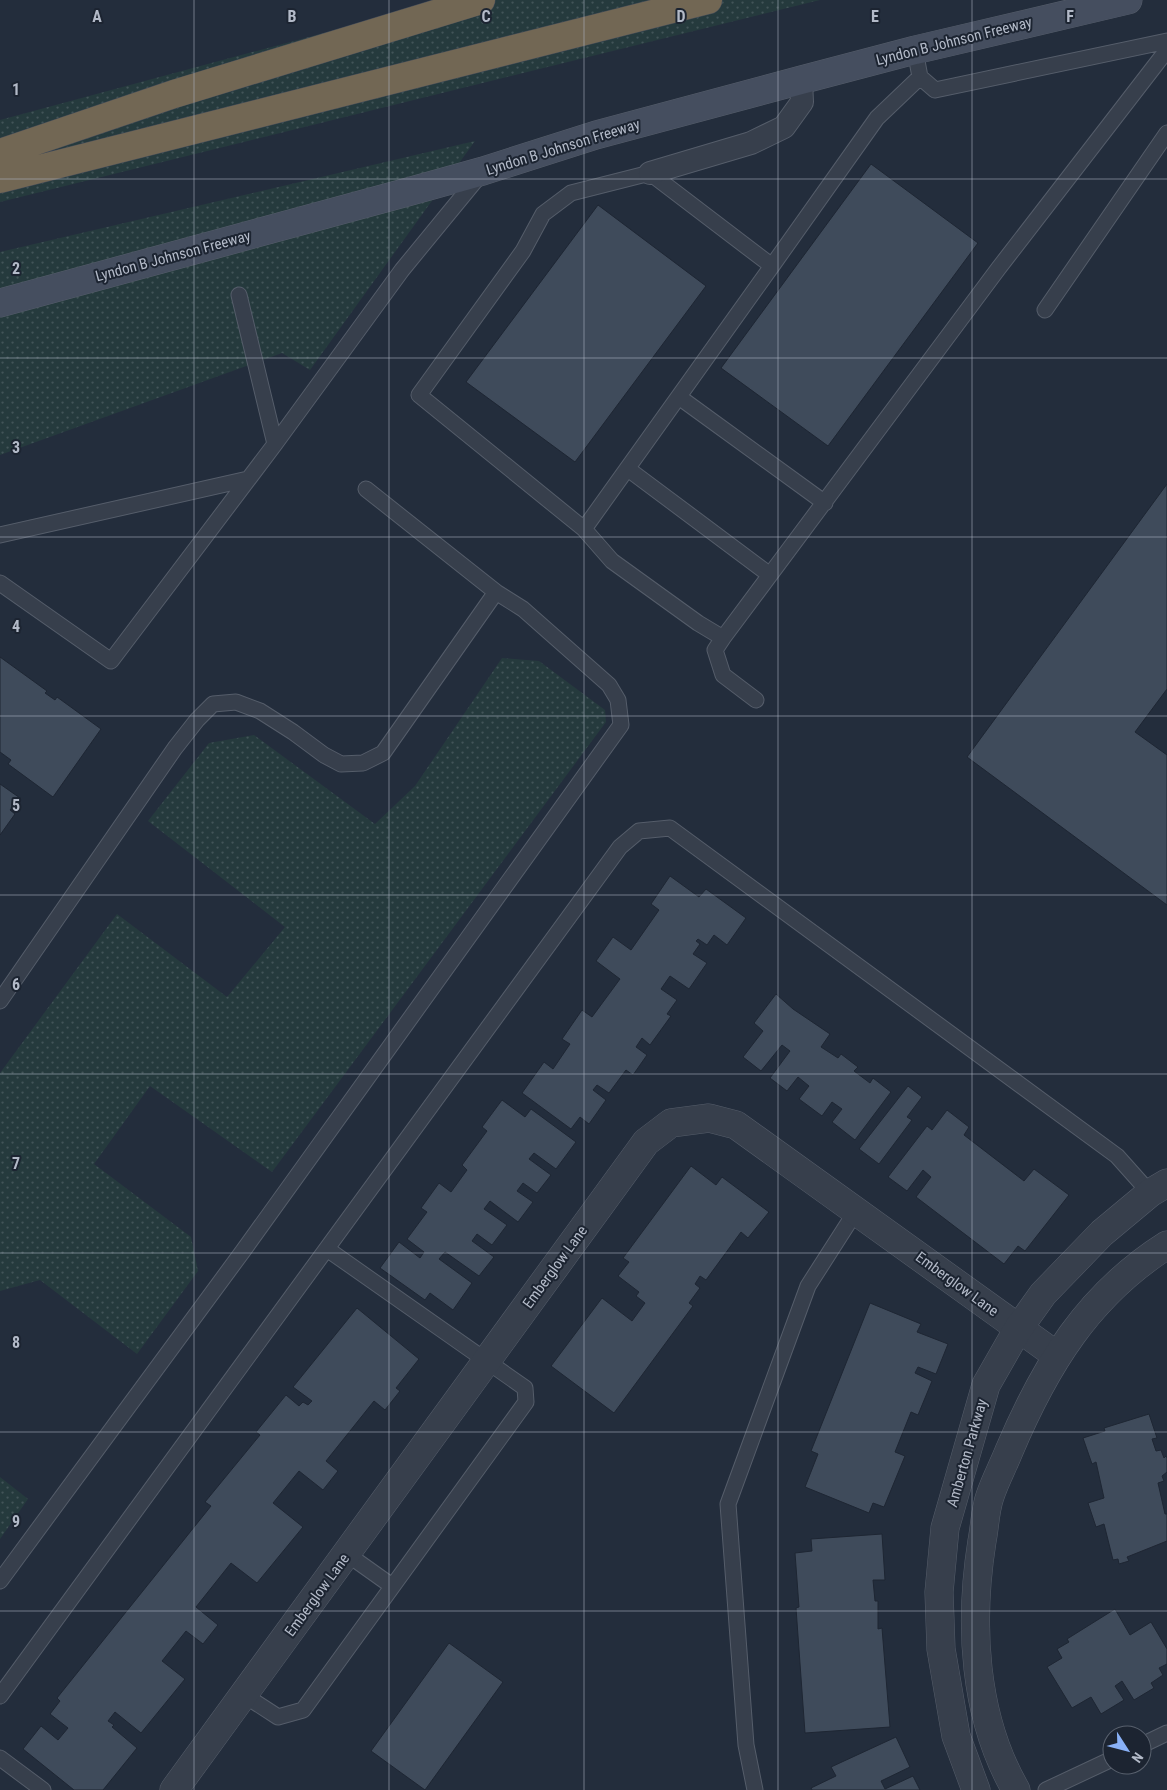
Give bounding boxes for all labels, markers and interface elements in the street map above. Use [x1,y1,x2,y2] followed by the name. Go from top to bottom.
[92,7,102,26] text: A
[288,7,297,26] text: B
[481,7,491,26] text: C
[676,7,686,26] text: D
[871,7,879,26] text: E
[1066,7,1074,26] text: F
[874,13,1034,69] street label: Lyndon B Johnson Freeway
[12,80,20,99] text: 1
[484,115,642,179] street label: Lyndon B Johnson Freeway
[93,227,253,285] street label: Lyndon B Johnson Freeway
[12,259,20,278] text: 2
[12,438,20,457] text: 3
[12,617,20,636] text: 4
[12,796,20,815] text: 5
[12,975,20,994] text: 6
[12,1154,20,1173] text: 7
[519,1222,591,1312] street label: Emberglow Lane
[912,1248,1002,1320] street label: Emberglow Lane
[12,1333,20,1352] text: 8
[943,1397,991,1509] street label: Amberton Parkway
[12,1512,20,1531] text: 9
[281,1550,353,1640] street label: Emberglow Lane
[1102,1725,1152,1775] north arrow
[1129,1749,1147,1766] text: N

